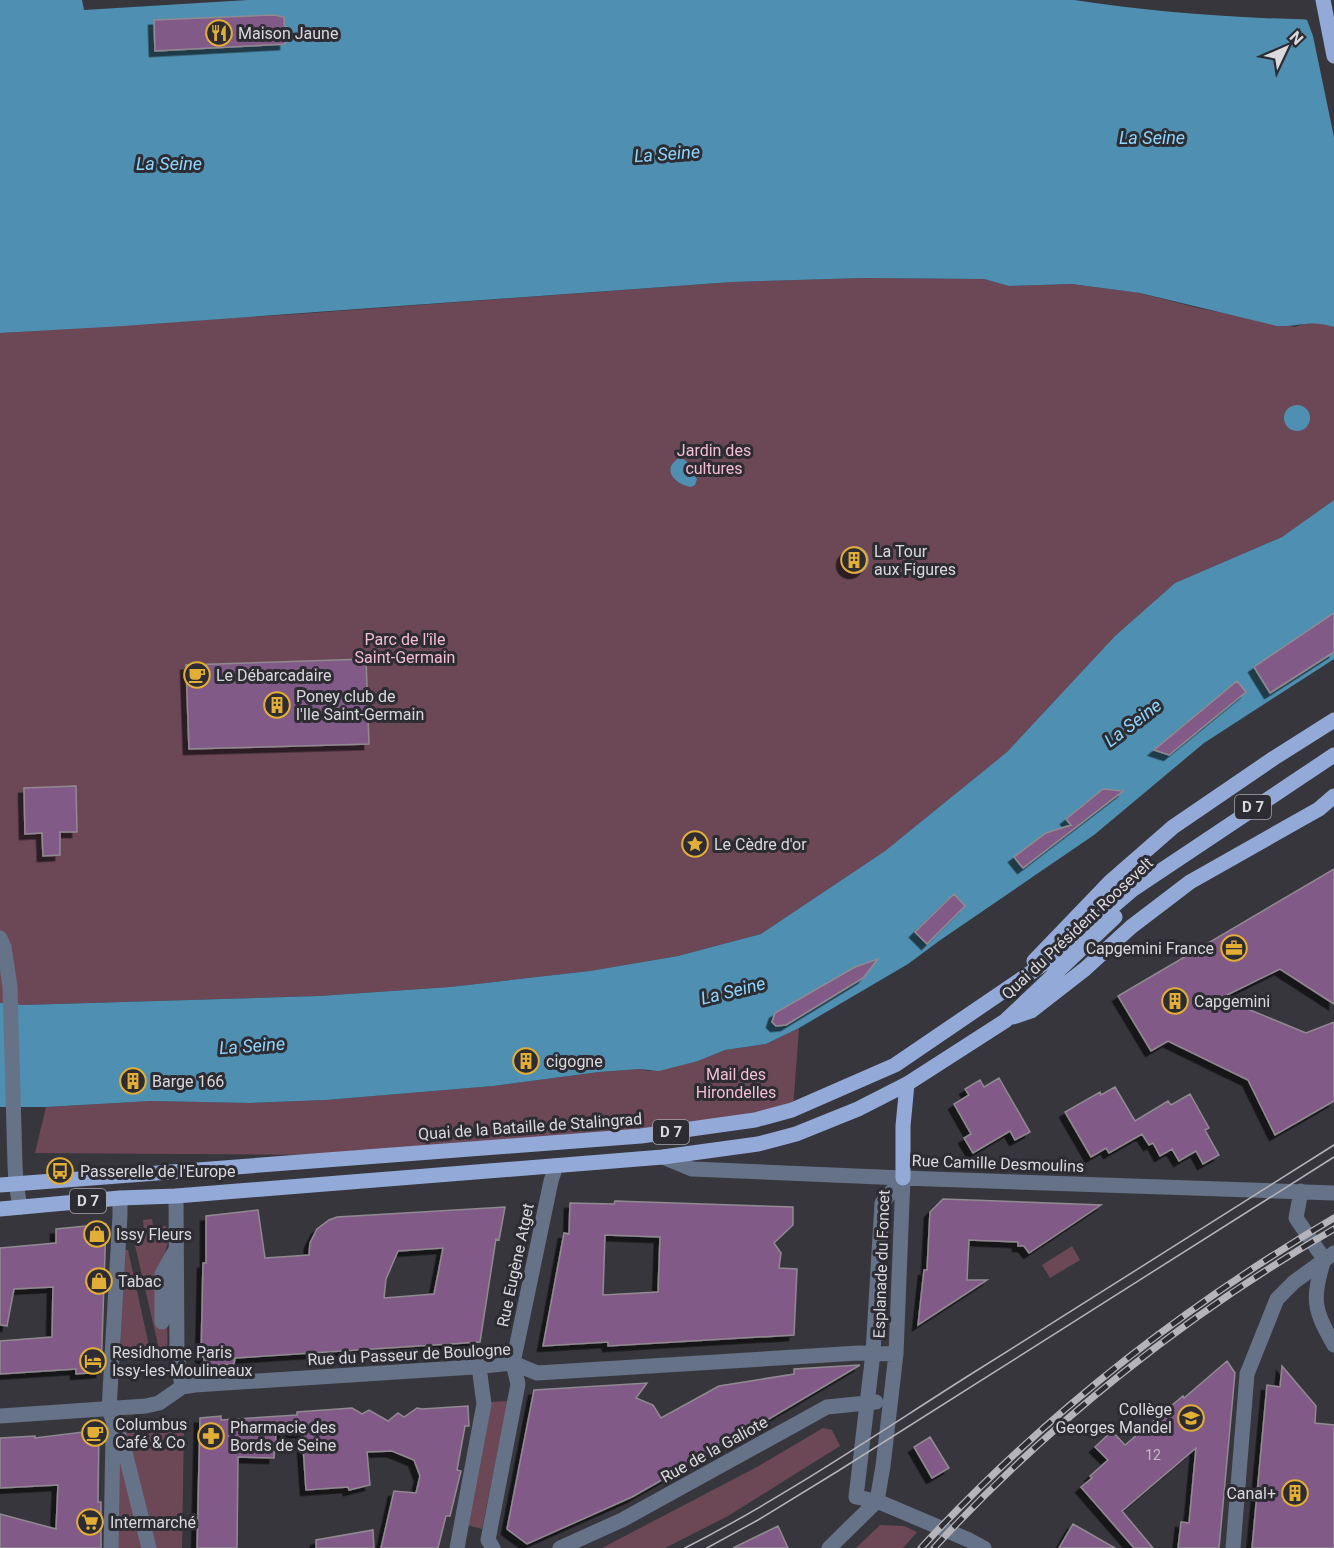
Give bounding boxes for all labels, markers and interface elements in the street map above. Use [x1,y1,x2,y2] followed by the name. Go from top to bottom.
[204,18,234,48] restaurant icon: Maison Jaune
[1256,18,1316,78] north arrow
[238,24,338,43] place label: Maison Jaune
[1286,27,1307,49] text: N
[1119,127,1185,148] water label: La Seine
[633,141,701,166] water label: La Seine
[136,153,202,174] water label: La Seine
[677,441,751,478] park label: Jardin des cultures
[874,542,956,579] place label: La Tour aux Figures
[839,545,869,575] building icon: La Tour aux Figures
[355,630,455,667] park label: Parc de l'île Saint-Germain
[182,660,212,690] cafe icon: Le Débarcadaire
[216,666,331,685] place label: Le Débarcadaire
[296,687,424,724] place label: Poney club de l'Ile Saint-Germain
[262,690,292,720] building icon: Poney club de l'Ile Saint-Germain
[1100,694,1165,751] water label: La Seine
[1235,795,1271,819] road number: D 7
[680,829,710,859] place icon: Le Cèdre d'or
[714,835,807,854] place label: Le Cèdre d'or
[998,853,1157,1003] street label: Quai du Président Roosevelt
[1219,933,1249,963] office icon: Capgemini France
[1086,939,1214,958] place label: Capgemini France
[698,972,767,1009] water label: La Seine
[1160,986,1190,1016] building icon: Capgemini
[1194,992,1270,1011] place label: Capgemini
[218,1033,286,1058] water label: La Seine
[511,1046,541,1076] building icon: cigogne
[546,1052,603,1071] place label: cigogne
[696,1065,776,1102] park label: Mail des Hirondelles
[118,1066,148,1096] building icon: Barge 166
[152,1072,224,1091] place label: Barge 166
[417,1109,643,1144] street label: Quai de la Bataille de Stalingrad
[653,1120,689,1144] road number: D 7
[911,1151,1085,1176] street label: Rue Camille Desmoulins
[45,1156,75,1186] bus stop icon: Passerelle de l'Europe
[80,1162,236,1181] place label: Passerelle de l'Europe
[70,1189,106,1213] road number: D 7
[869,1189,894,1339] street label: Esplanade du Foncet
[493,1202,538,1329] street label: Rue Eugène Atget
[82,1219,112,1249] shop icon: Issy Fleurs
[116,1225,192,1244] place label: Issy Fleurs
[84,1266,114,1296] shop icon: Tabac
[118,1272,161,1291] place label: Tabac
[307,1340,511,1369] street label: Rue du Passeur de Boulogne
[112,1343,252,1380] place label: Residhome Paris Issy-les-Moulineaux
[78,1346,108,1376] hotel icon: Residhome Paris Issy-les-Moulineaux
[1056,1400,1172,1437] place label: Collège Georges Mandel
[1176,1403,1206,1433] school or university icon: Collège Georges Mandel
[657,1412,771,1487] street label: Rue de la Galiote
[115,1415,187,1452] place label: Columbus Café & Co
[80,1418,110,1448] cafe icon: Columbus Café & Co
[230,1418,336,1455] place label: Pharmacie des Bords de Seine
[196,1421,226,1451] pharmacy icon: Pharmacie des Bords de Seine
[1145,1447,1161,1463] house number: 12
[1280,1478,1310,1508] building icon: Canal+
[1226,1484,1276,1503] place label: Canal+
[75,1507,105,1537] supermarket icon: Intermarché
[110,1513,196,1532] place label: Intermarché

